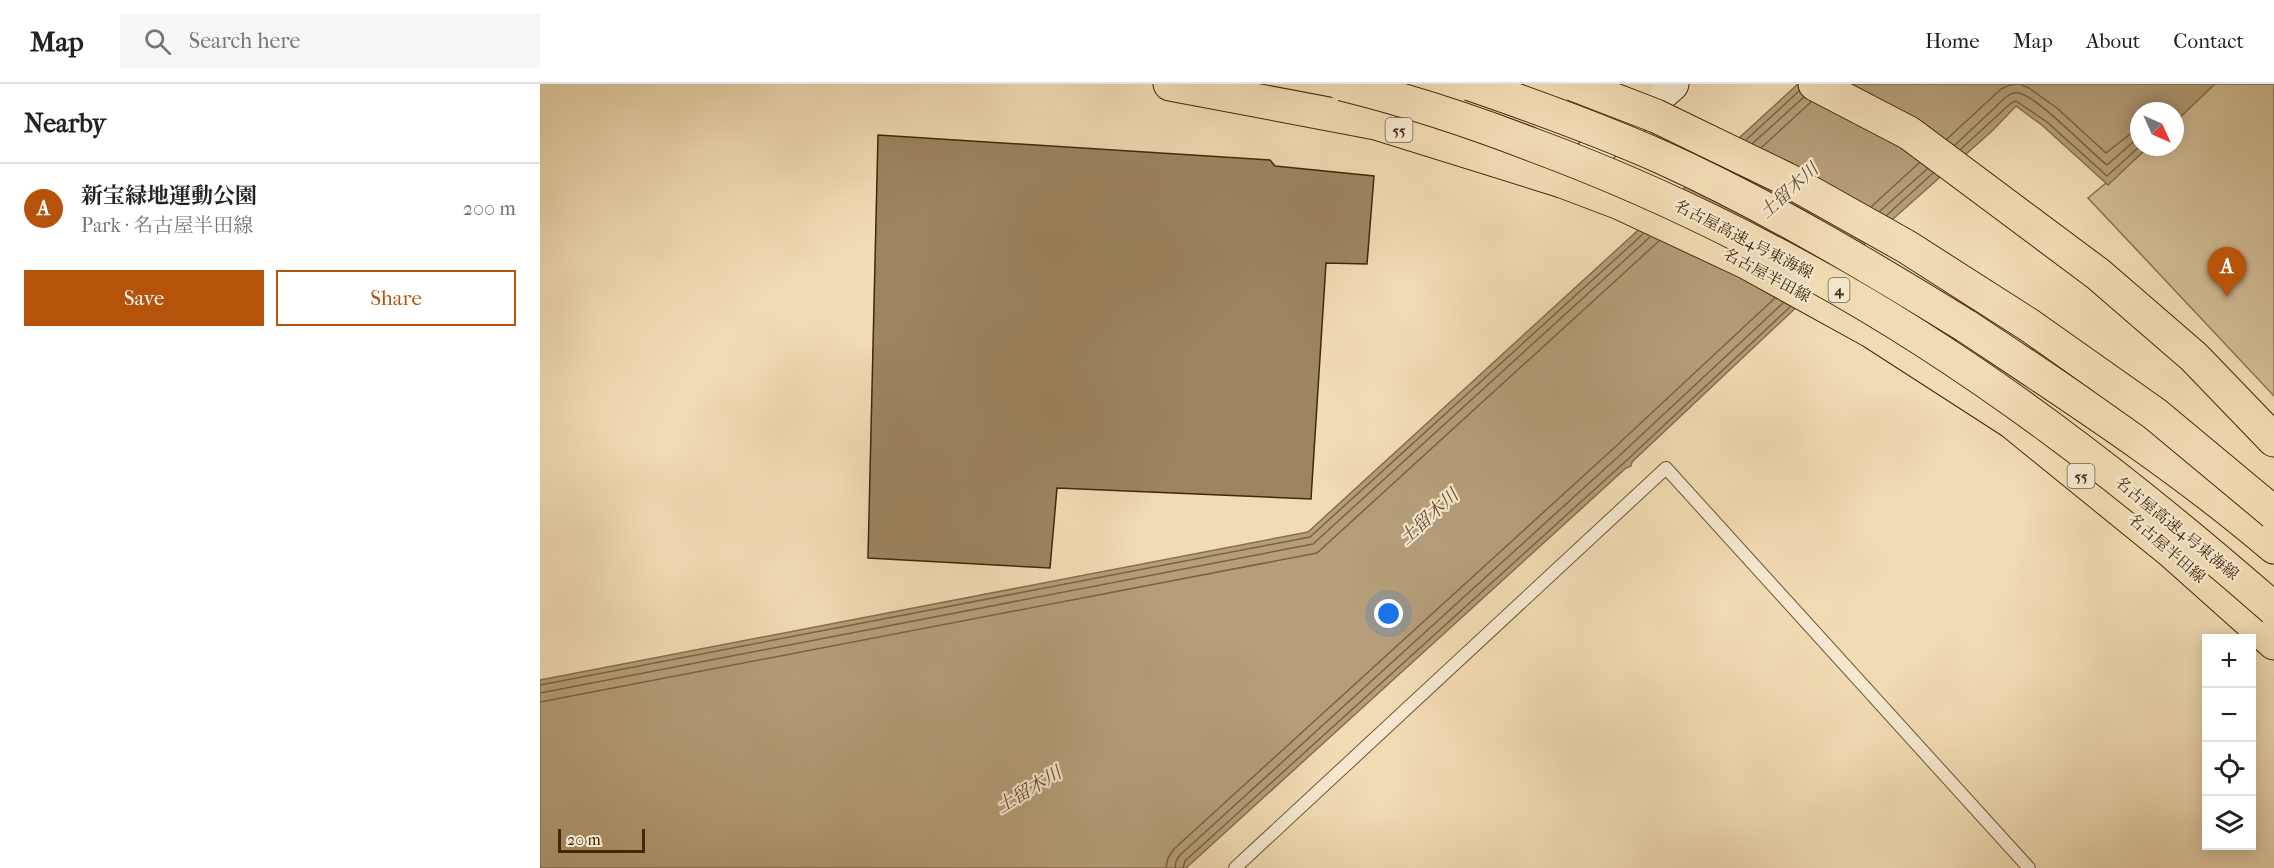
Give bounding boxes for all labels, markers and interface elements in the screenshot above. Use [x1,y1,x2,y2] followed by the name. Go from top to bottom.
[120,14,540,68] search box
[30,25,84,58] text: Map
[141,25,174,58] icon: search
[189,28,300,54] text: Search here
[1925,29,1980,53] text: Home
[2013,29,2053,53] text: Map
[2086,29,2140,53] text: About
[2173,29,2244,53] text: Contact
[2130,102,2184,156] north arrow
[24,108,106,139] text: Nearby
[1386,118,1412,142] road number: 55
[1755,158,1824,223] water label: 土留木川
[81,183,257,209] text: 新宝緑地運動公園
[1671,196,1817,282] street label: 名古屋高速4号東海線
[37,197,50,220] text: A
[463,197,516,220] text: 200 m
[81,214,253,237] text: Park · 名古屋半田線
[1720,244,1814,306] street label: 名古屋半田線
[2208,248,2246,297] pin: A
[24,270,264,326] button: Save
[276,270,516,326] button: Share
[1828,278,1850,302] road number: 4
[2068,464,2094,488] road number: 55
[2111,472,2243,584] street label: 名古屋高速4号東海線
[1395,484,1464,549] water label: 土留木川
[2125,509,2209,587] street label: 名古屋半田線
[1374,599,1403,628] your location
[2202,634,2256,850] map controls
[2202,634,2256,688] button: +
[2202,688,2256,742] button: −
[2202,742,2256,796] button: locate
[993,761,1067,818] water label: 土留木川
[2202,796,2256,850] button: layers
[558,826,645,854] scale bar
[567,830,601,849] text: 20 m

